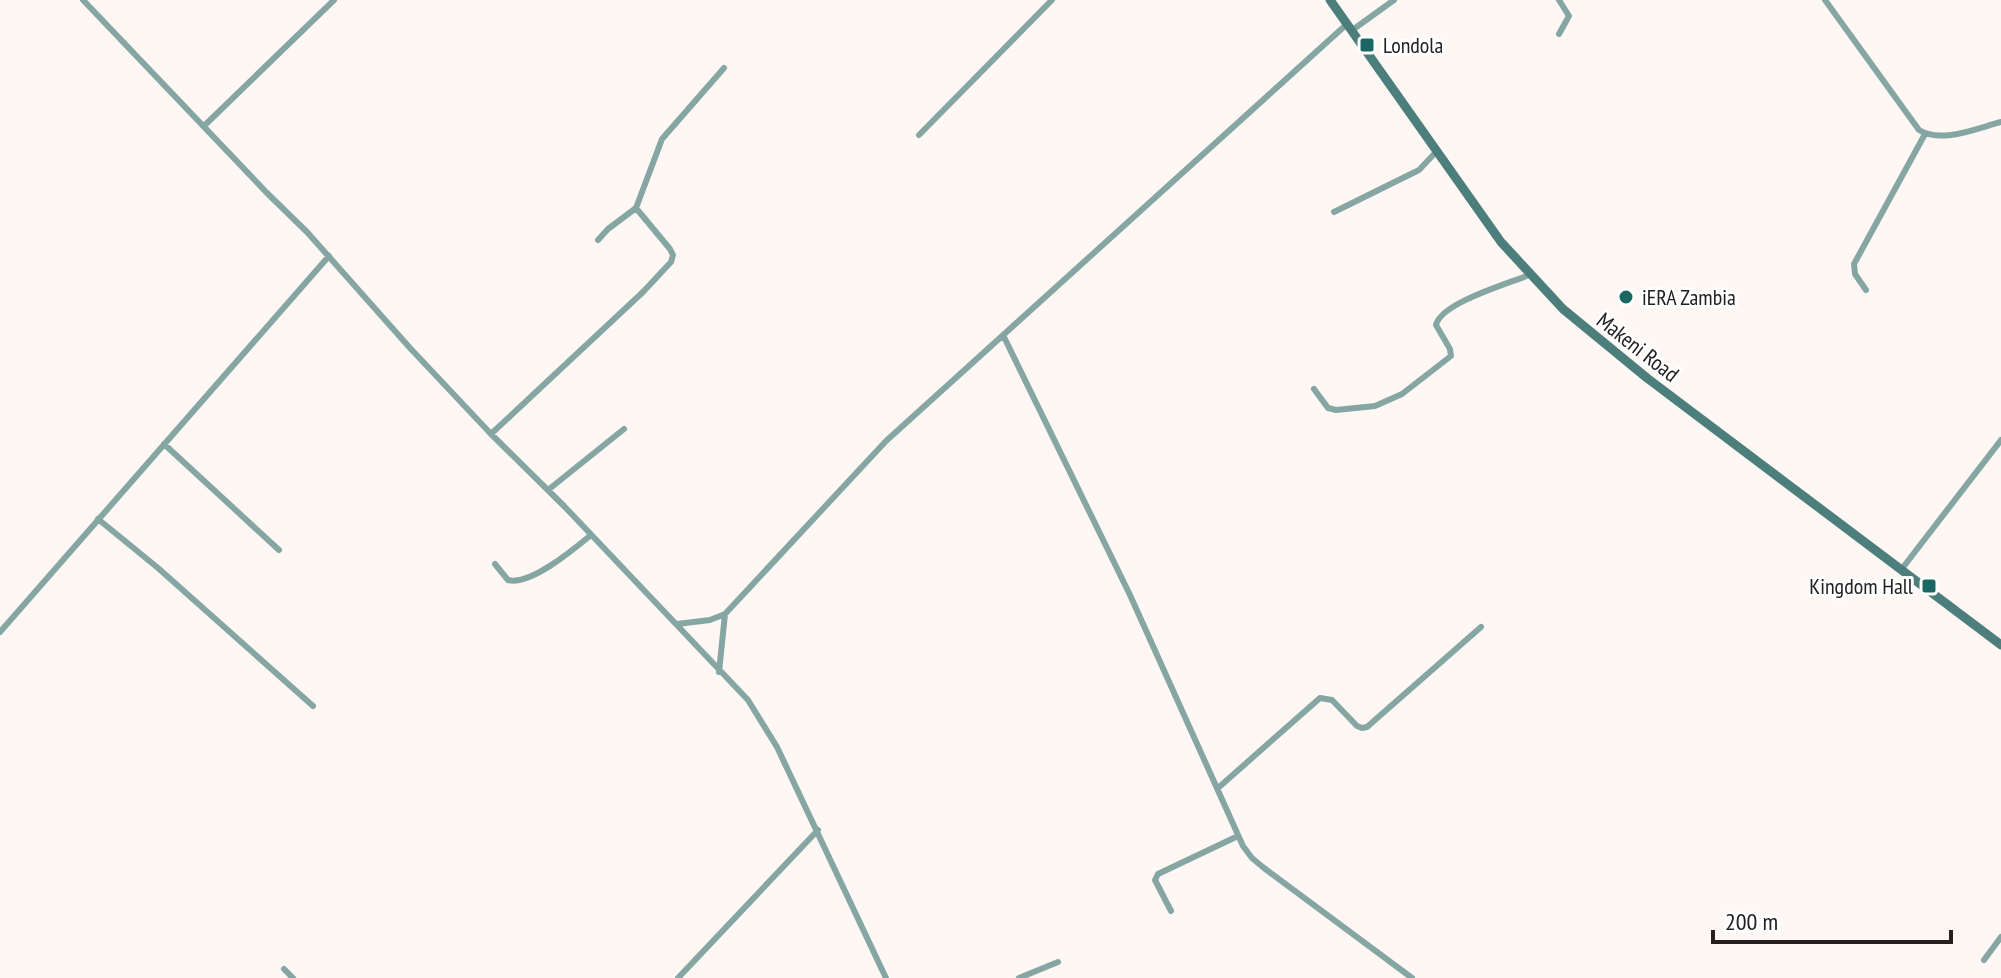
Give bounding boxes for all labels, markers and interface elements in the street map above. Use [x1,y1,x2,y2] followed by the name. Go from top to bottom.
[1383,31,1443,59] place label: Londola
[1358,36,1376,54] marker: Londola
[1642,283,1736,311] place label: iERA Zambia
[1617,288,1635,306] marker: iERA Zambia
[1591,306,1685,388] street label: Makeni Road
[1809,572,1914,600] place label: Kingdom Hall
[1920,577,1938,595] marker: Kingdom Hall
[1713,894,1951,944] scale bar
[1725,906,1778,937] text: 200 m

